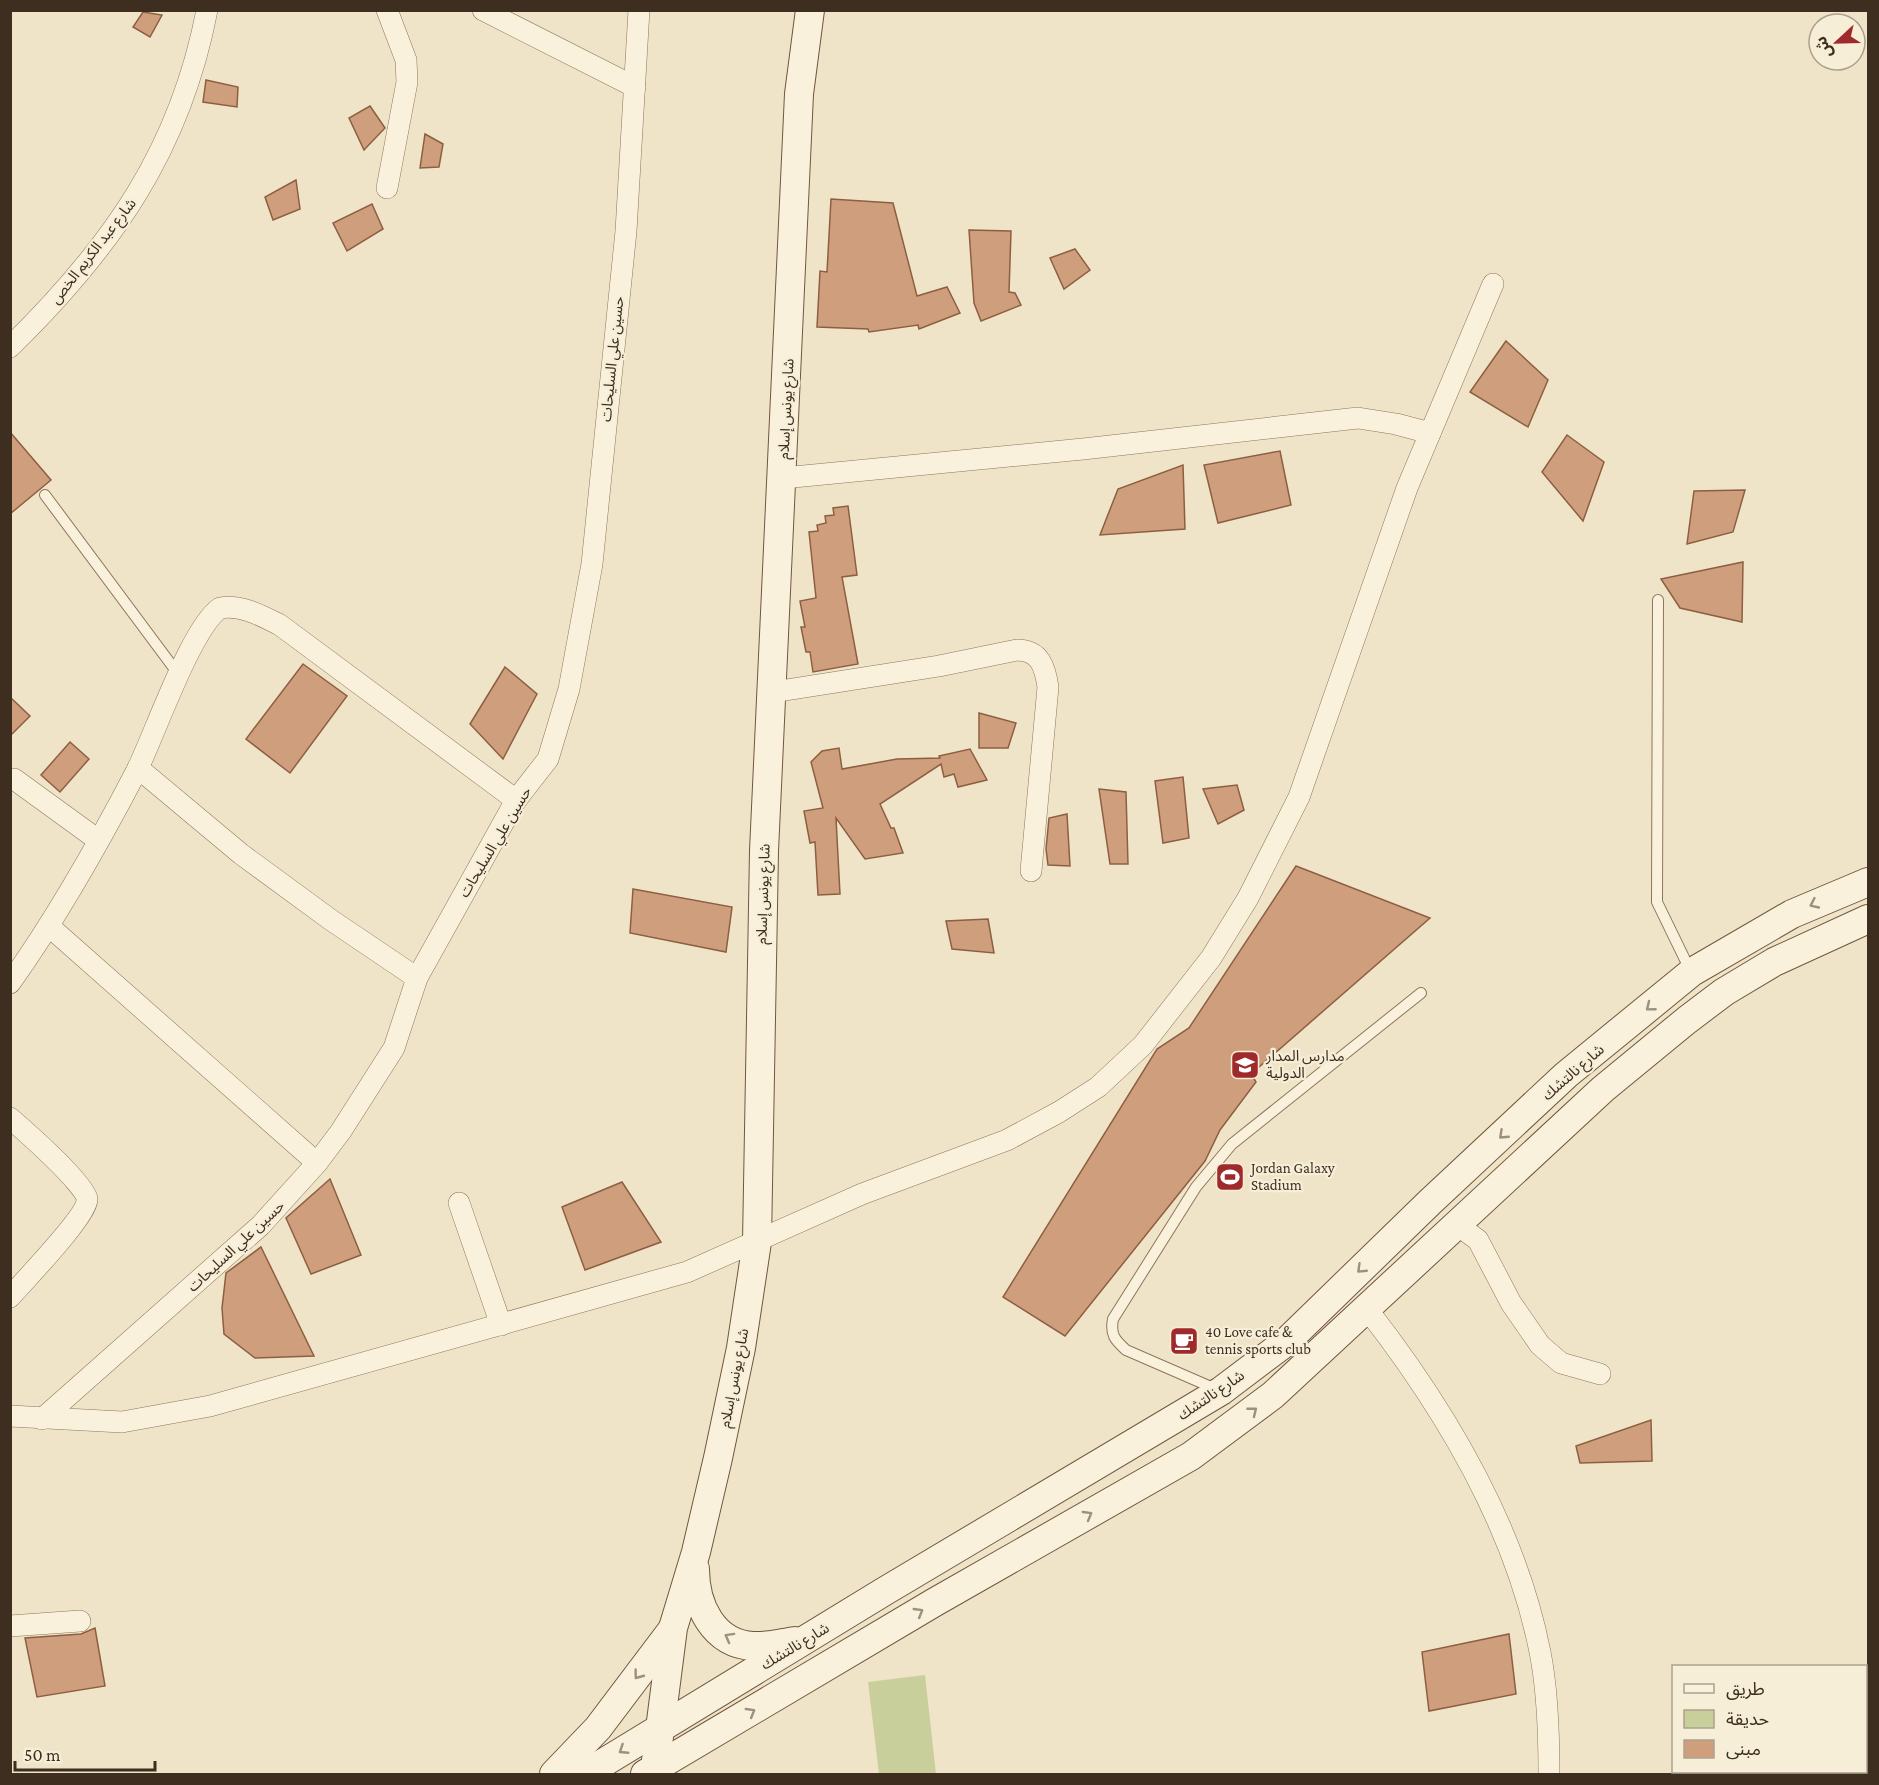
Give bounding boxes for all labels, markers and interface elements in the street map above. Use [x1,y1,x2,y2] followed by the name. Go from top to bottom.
[1807,12,1867,72] north arrow
[1812,34,1836,61] text: ش
[47,195,142,309] street label: شارع عبد الكريم الخص
[597,295,630,423] street label: حسين علي السليحات
[775,358,801,460] street label: شارع يونس إسلام
[456,784,537,902] street label: حسين علي السليحات
[753,843,777,945] street label: شارع يونس إسلام
[1810,896,1821,908] one-way arrow
[1645,999,1656,1010] one-way arrow
[1539,1041,1610,1106] street label: شارع نالتشك
[1265,1048,1345,1082] place label: مدارس المدار الدولية
[1229,1049,1261,1081] school or university icon: مدارس المدار الدولية
[1499,1127,1510,1138] one-way arrow
[1249,1160,1335,1193] place label: Jordan Galaxy Stadium
[1214,1161,1246,1193] sports icon: Jordan Galaxy Stadium
[184,1197,290,1297] street label: حسين علي السليحات
[1358,1262,1368,1273] one-way arrow
[1205,1324,1311,1358] place label: 40 Love cafe & tennis sports club
[1168,1325,1200,1357] cafe icon: 40 Love cafe & tennis sports club
[717,1327,755,1430] street label: شارع يونس إسلام
[1175,1367,1250,1426] street label: شارع نالتشك
[1246,1407,1257,1418] one-way arrow
[1082,1511,1092,1522] one-way arrow
[913,1607,923,1619] one-way arrow
[758,1619,834,1676] street label: شارع نالتشك
[725,1633,736,1644] one-way arrow
[1672,1665,1867,1773] legend
[634,1668,645,1679] one-way arrow
[1726,1679,1765,1700] text: طريق
[745,1707,755,1719] one-way arrow
[1726,1709,1769,1729] text: حديقة
[15,1734,154,1772] scale bar
[1726,1739,1761,1760] text: مبنى
[619,1743,629,1755] one-way arrow
[24,1745,61,1765] text: 50 m

